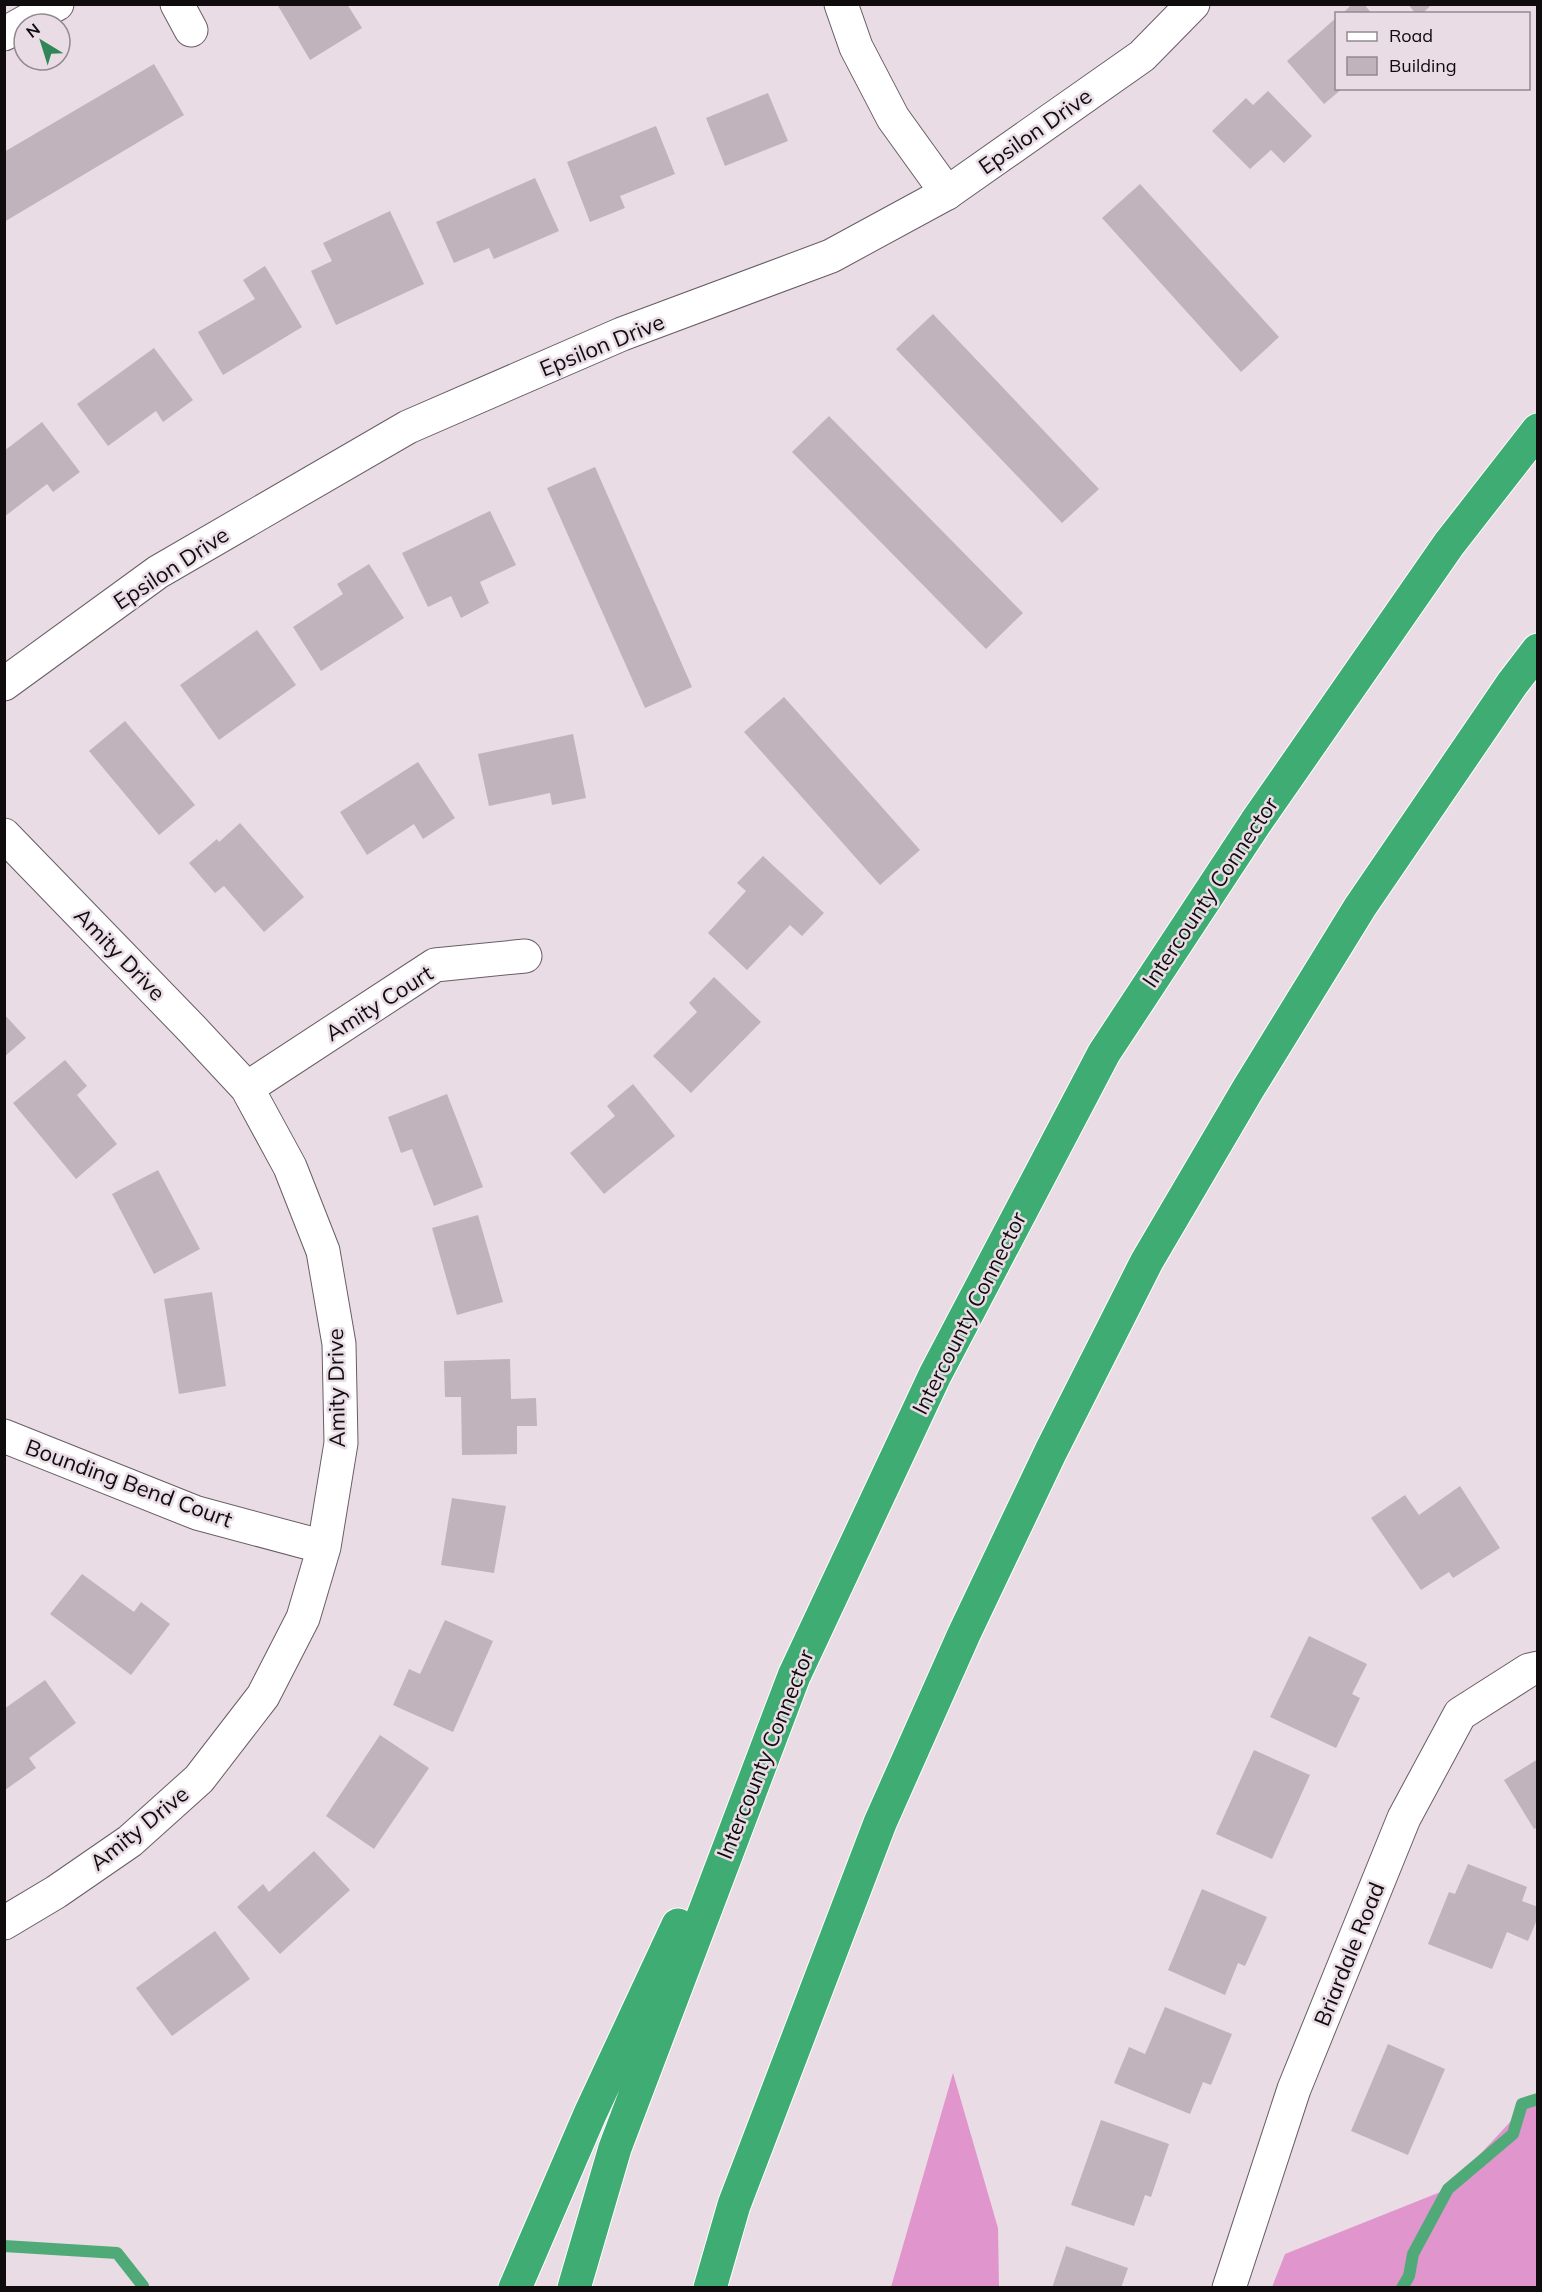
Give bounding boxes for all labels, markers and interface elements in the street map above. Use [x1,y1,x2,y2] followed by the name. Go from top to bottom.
[12,12,72,72] north arrow
[1335,12,1530,90] legend
[22,19,44,42] text: N
[1389,24,1433,47] text: Road
[1389,54,1457,77] text: Building
[973,82,1097,180] street label: Epsilon Drive
[536,307,668,383] street label: Epsilon Drive
[108,520,234,616] street label: Epsilon Drive
[1136,791,1284,993] street label: Intercounty Connector
[69,901,171,1007] street label: Amity Drive
[320,959,438,1047] street label: Amity Court
[906,1207,1032,1419] street label: Intercounty Connector
[321,1328,351,1448] street label: Amity Drive
[22,1433,236,1534] street label: Bounding Bend Court
[710,1645,820,1863] street label: Intercounty Connector
[84,1780,194,1876] street label: Amity Drive
[1307,1878,1391,2030] street label: Briardale Road

